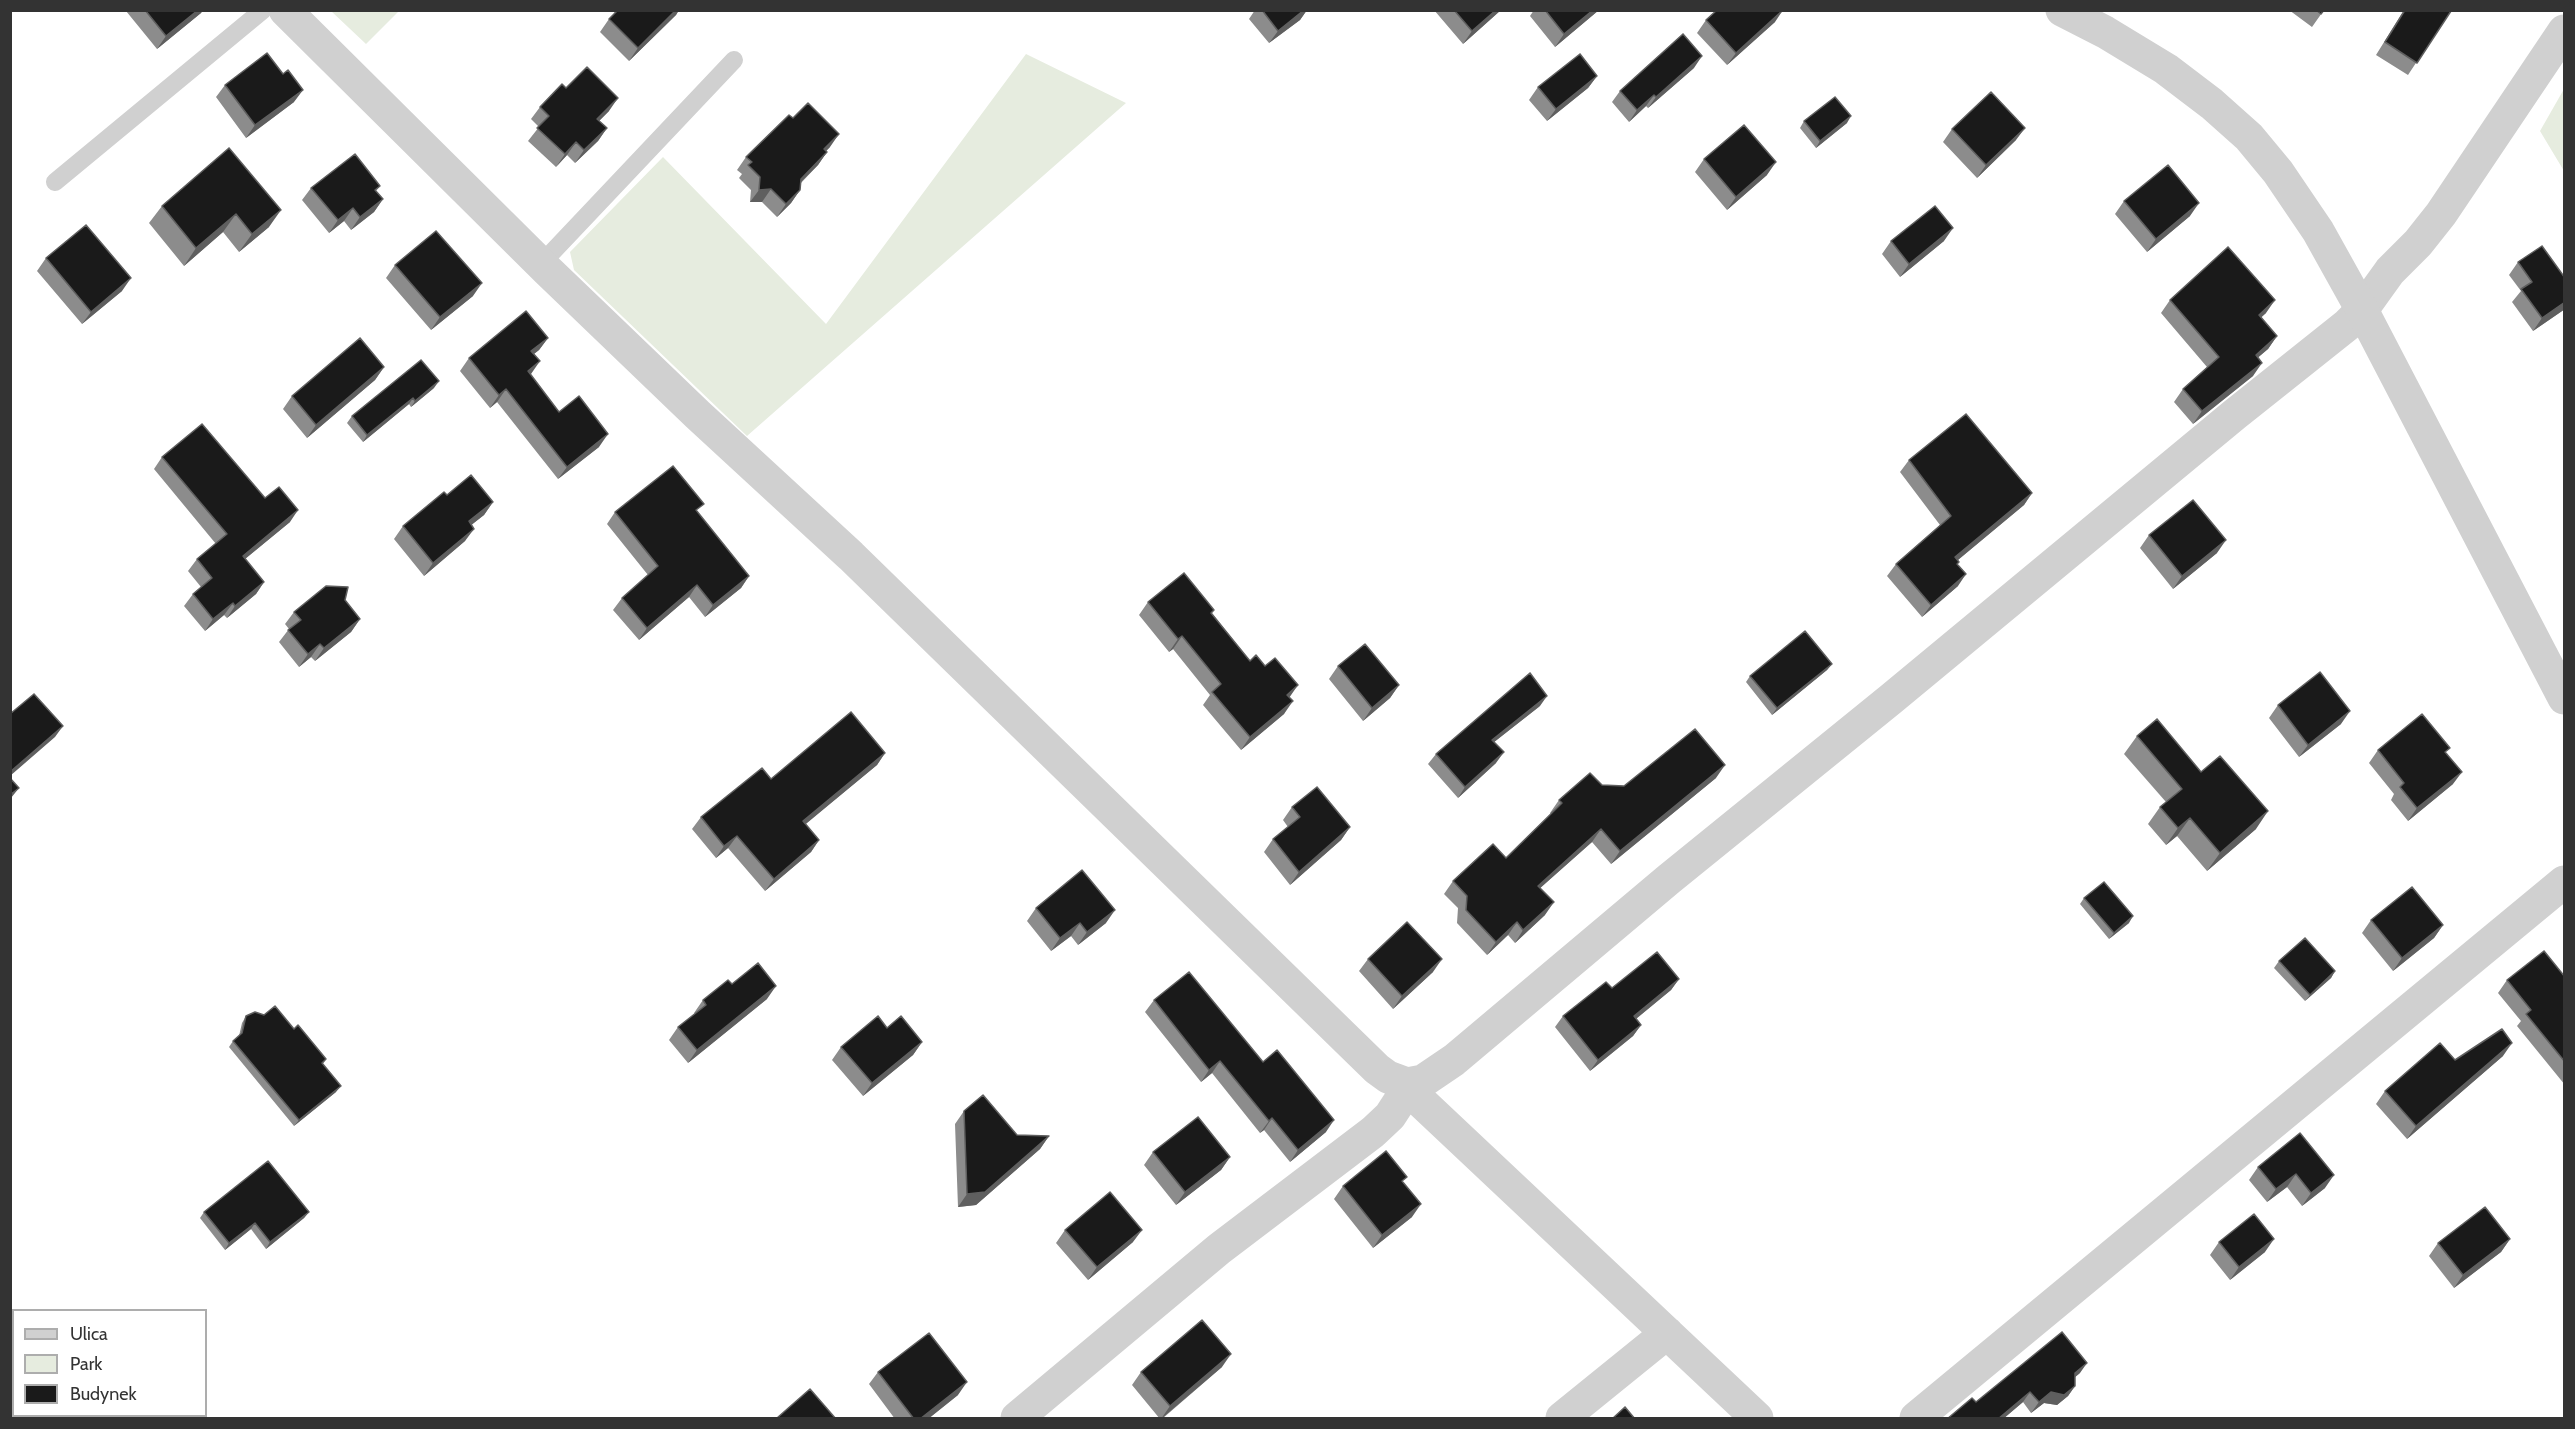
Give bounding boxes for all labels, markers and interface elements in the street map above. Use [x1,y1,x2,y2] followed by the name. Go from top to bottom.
[12,1309,207,1417] legend
[70,1323,108,1345] text: Ulica
[70,1353,102,1375] text: Park
[70,1383,137,1405] text: Budynek

